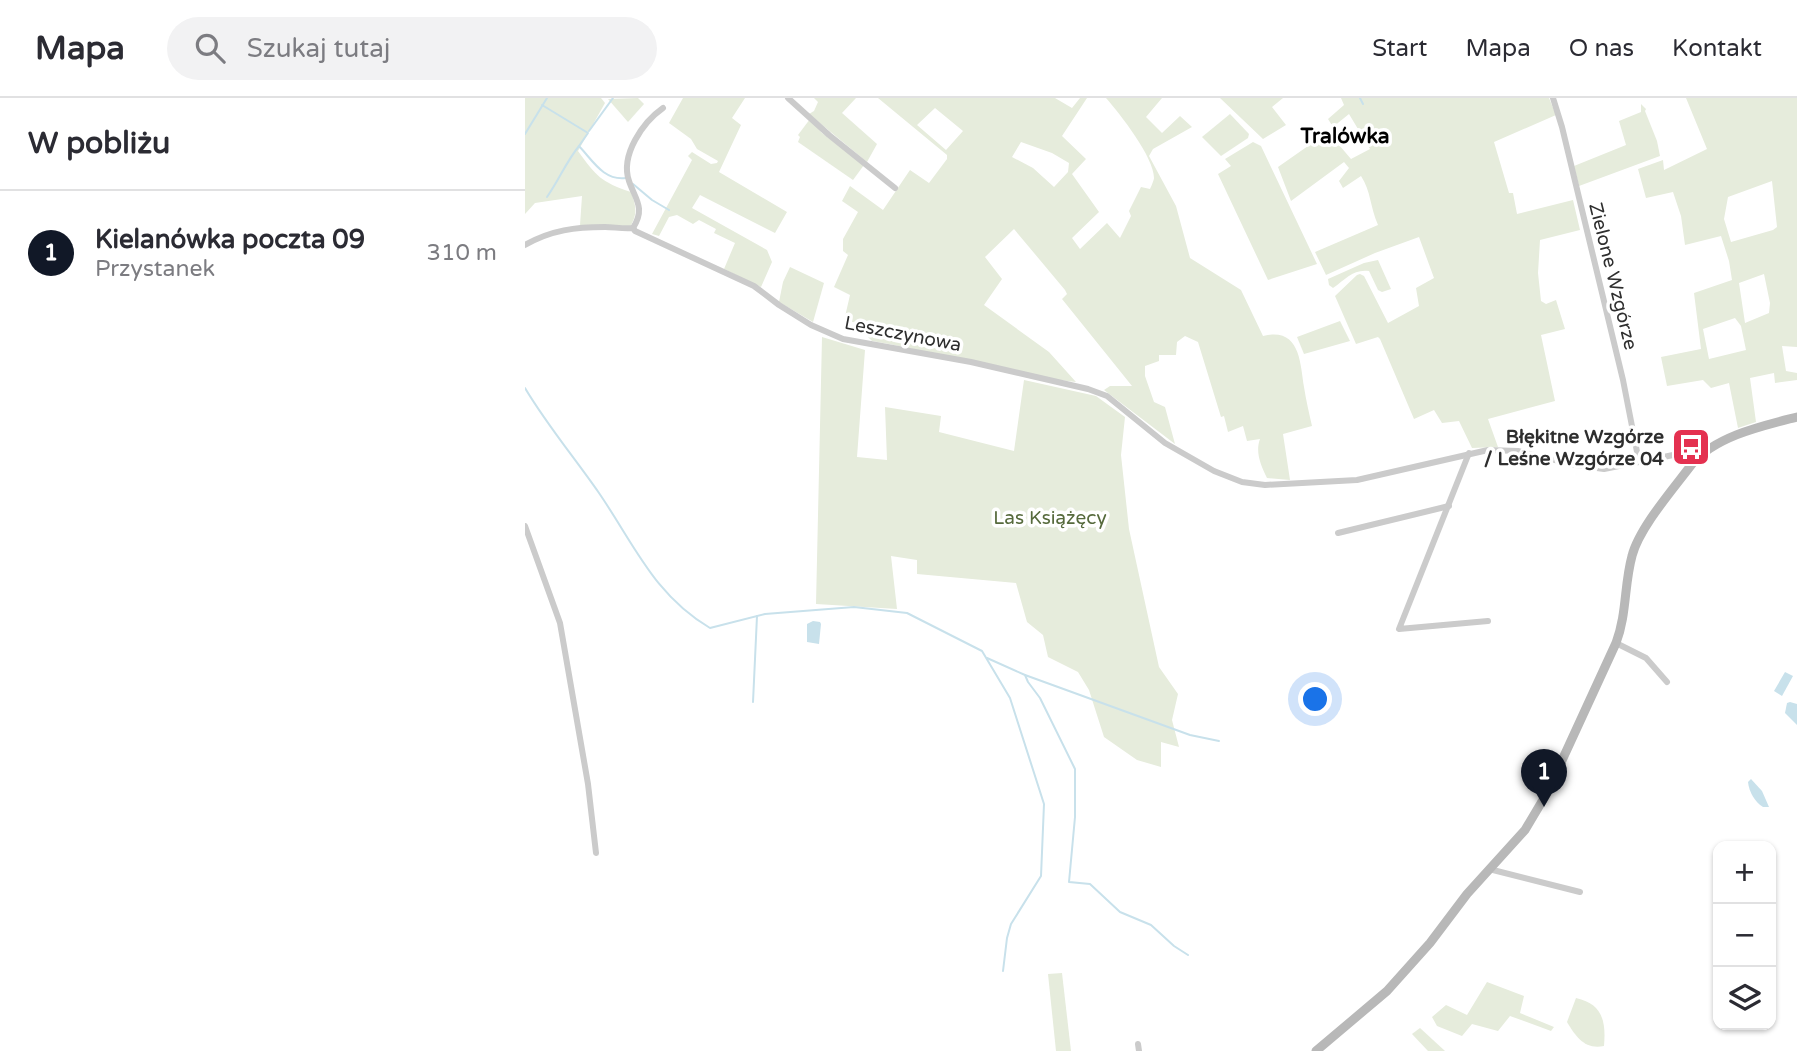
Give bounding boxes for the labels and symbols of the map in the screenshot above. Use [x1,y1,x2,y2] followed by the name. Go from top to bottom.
[1300,124,1389,149] district label: Tralówka
[1584,200,1642,352] street label: Zielone Wzgórze
[842,312,963,356] street label: Leszczynowa
[1484,426,1664,471] place label: Błękitne Wzgórze / Leśne Wzgórze 04
[1670,426,1712,468] bus stop icon: Błękitne Wzgórze / Leśne Wzgórze 04
[993,507,1107,529] park label: Las Książęcy
[1298,682,1332,716] your location
[1521,749,1567,807] pin: 1

